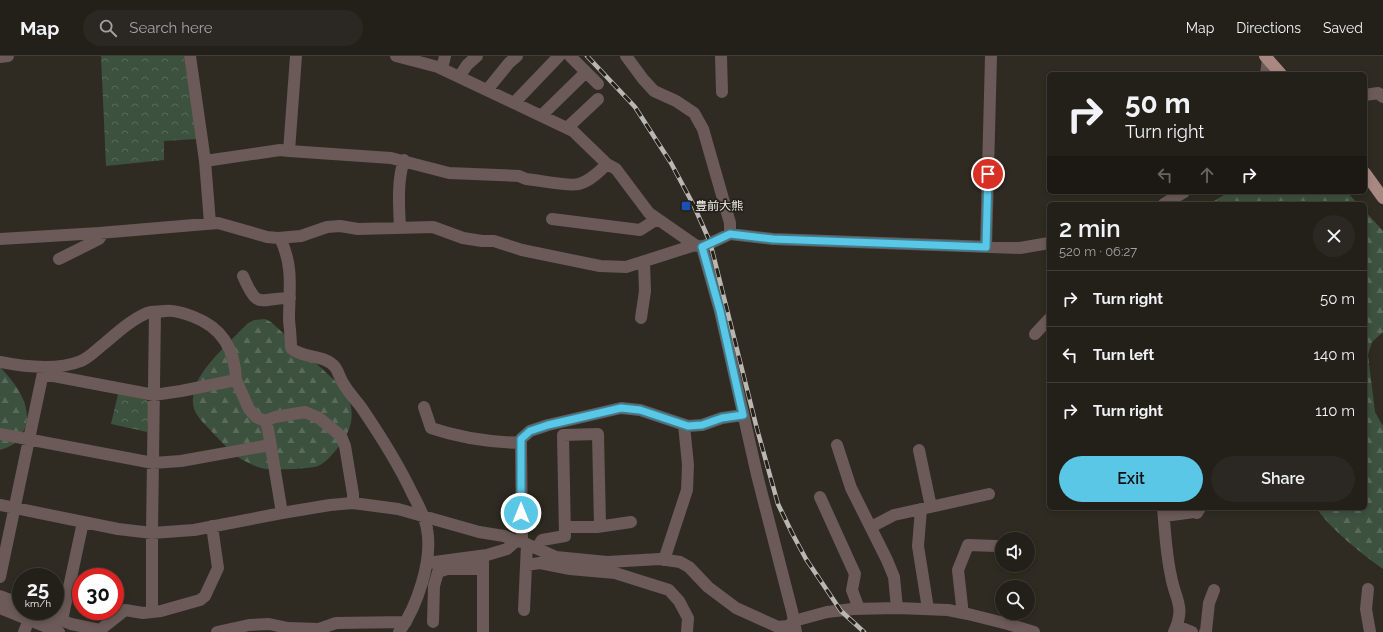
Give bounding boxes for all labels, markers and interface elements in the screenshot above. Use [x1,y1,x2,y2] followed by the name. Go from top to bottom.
[83,10,363,46] search box
[20,17,59,39] text: Map
[97,17,119,39] icon: search
[129,19,213,37] text: Search here
[1186,20,1214,36] text: Map
[1236,20,1301,36] text: Directions
[1323,20,1363,36] text: Saved
[1125,87,1191,120] text: 50 m
[1059,88,1111,140] icon: right
[1125,121,1204,142] text: Turn right
[971,157,1005,191] pin
[977,163,999,185] icon: arrive
[1154,164,1176,186] icon: left
[1196,164,1218,186] icon: ahead
[1238,164,1260,186] icon: right
[695,199,743,213] place label: 豊前大熊
[680,200,692,212] marker: 豊前大熊
[1059,214,1121,243] text: 2 min
[1313,215,1355,257] button: close
[1059,244,1137,259] text: 520 m · 06:27
[1059,288,1081,310] icon: right
[1093,290,1163,308] text: Turn right
[1320,290,1355,308] text: 50 m
[1059,344,1081,366] icon: left
[1093,346,1154,364] text: Turn left
[1314,346,1355,364] text: 140 m
[1059,400,1081,422] icon: right
[1093,402,1163,420] text: Turn right
[1315,402,1355,420] text: 110 m
[1059,456,1203,502] button: Exit
[1211,456,1355,502] button: Share
[500,492,542,534] position arrow
[995,532,1035,620] map controls
[995,532,1035,572] button: sound
[72,568,124,620] speed limit sign: 30
[27,577,49,601] text: 25
[995,580,1035,620] button: search
[25,598,51,609] text: km/h

